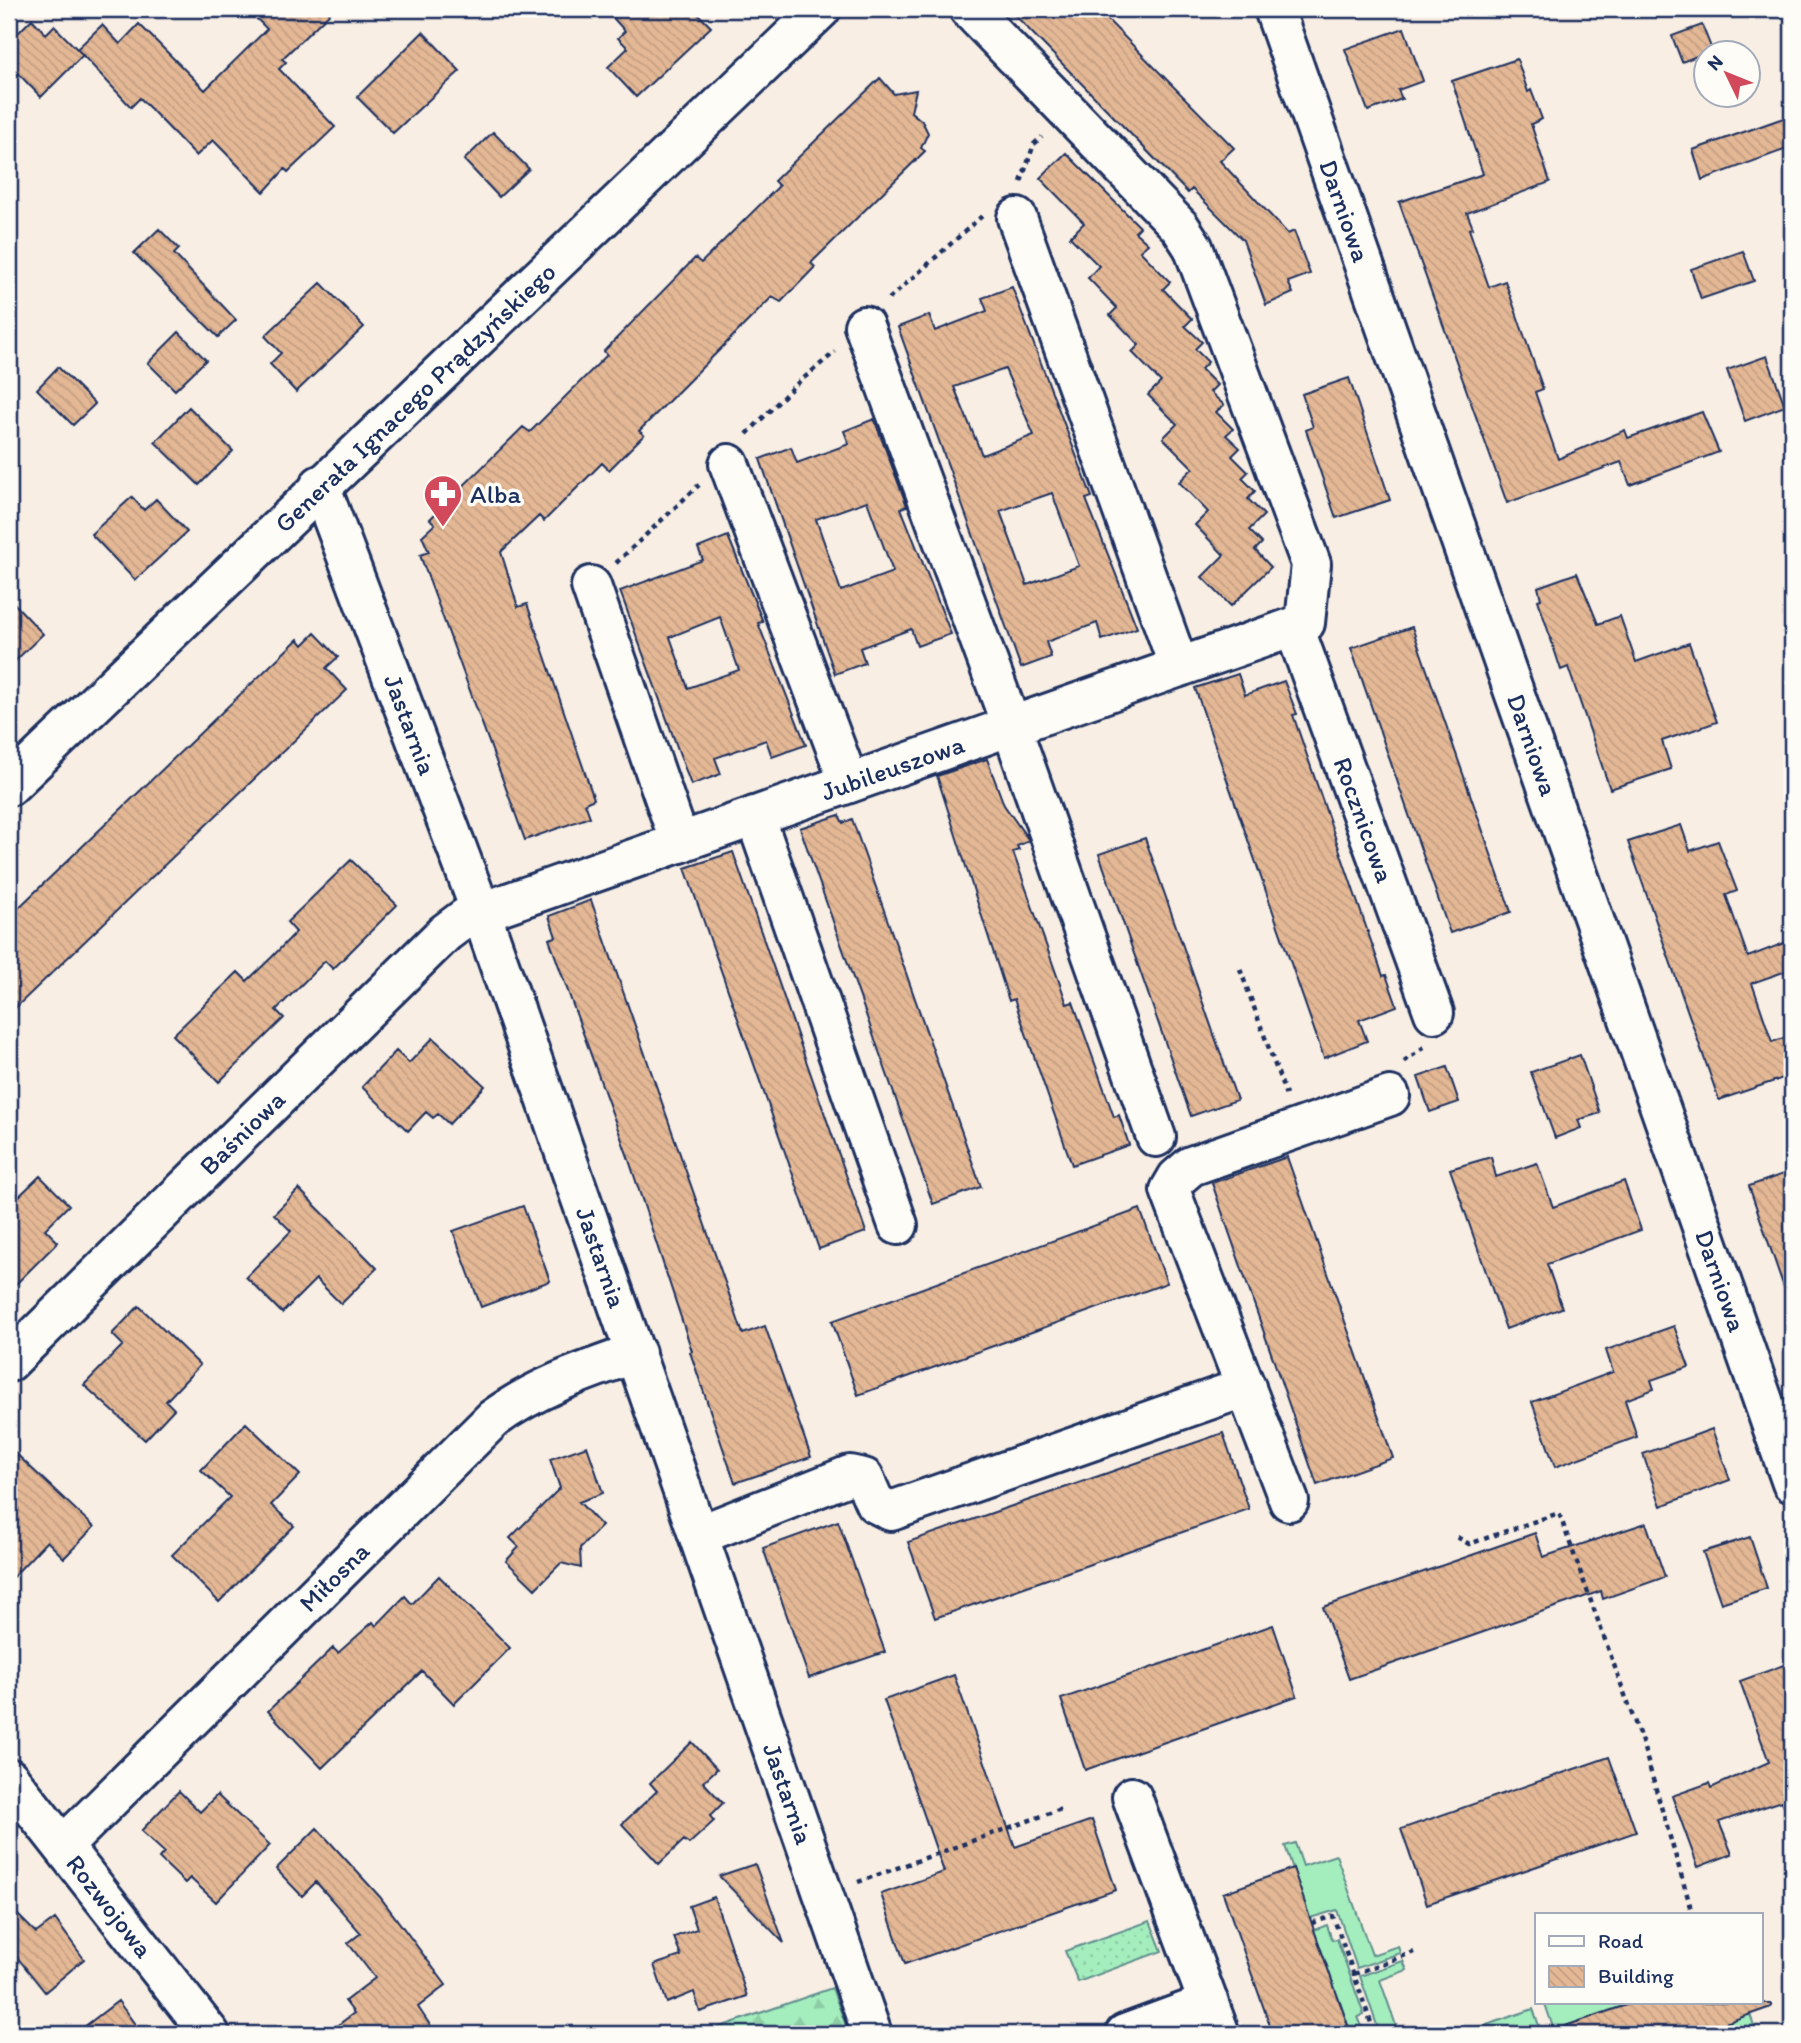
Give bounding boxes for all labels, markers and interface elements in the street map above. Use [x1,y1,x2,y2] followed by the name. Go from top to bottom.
[1692,38,1762,108] north arrow
[1702,50,1728,75] text: N
[1312,156,1378,267] street label: Darniowa
[268,255,562,539] street label: Generała Ignacego Prądzyńskiego
[422,473,464,528] pharmacy icon: Alba
[470,478,522,510] place label: Alba
[377,670,444,780] street label: Jastarnia
[1500,690,1565,801] street label: Darniowa
[817,728,969,808] street label: Jubileuszowa
[1327,753,1401,887] street label: Rocznicowa
[192,1083,292,1182] street label: Baśniowa
[569,1202,634,1313] street label: Jastarnia
[1688,1225,1754,1337] street label: Darniowa
[292,1535,376,1619] street label: Miłosna
[756,1739,821,1849] street label: Jastarnia
[59,1848,160,1965] street label: Rozwojowa
[1535,1913,1762,2004] legend
[1598,1928,1644,1953] text: Road
[1598,1963,1674,1988] text: Building

